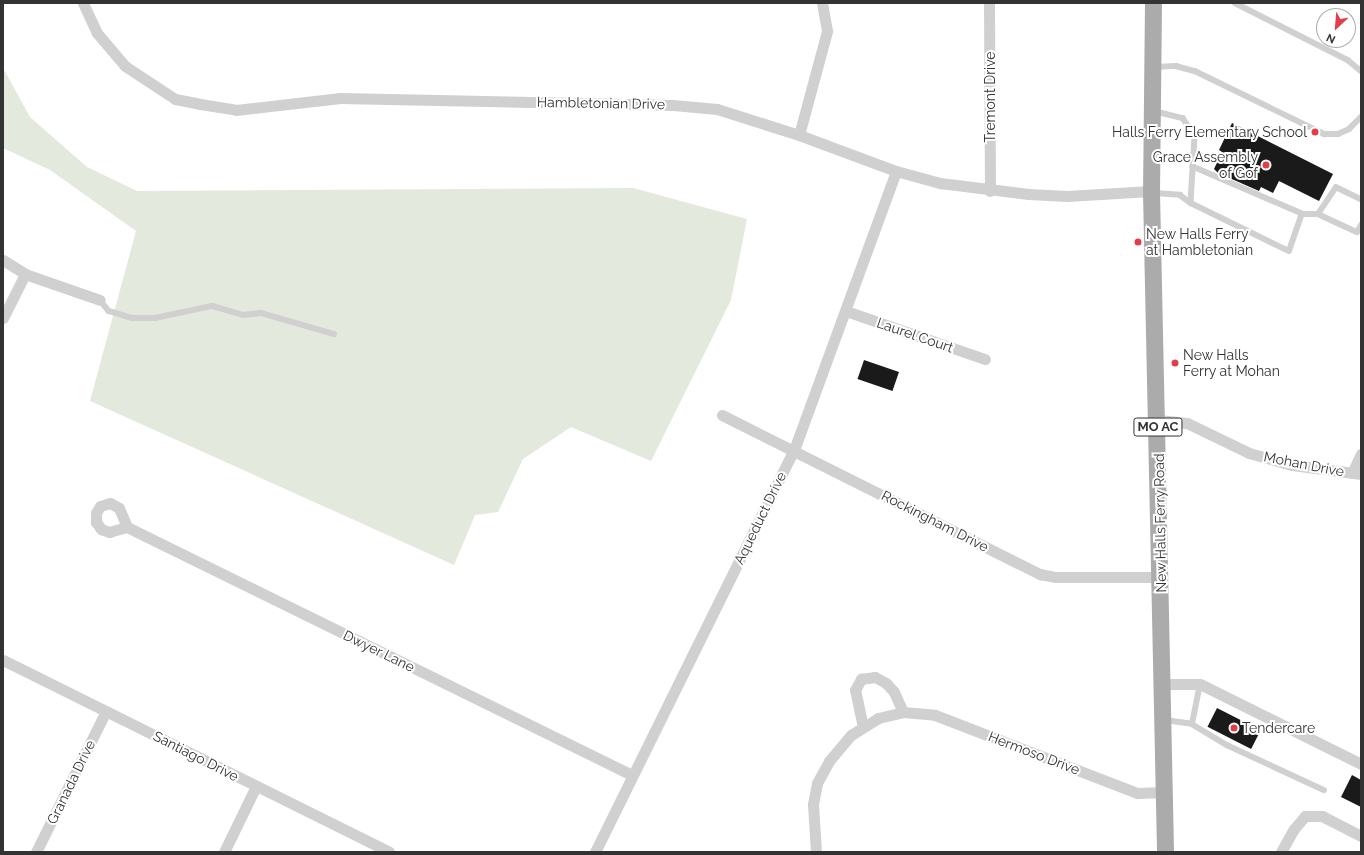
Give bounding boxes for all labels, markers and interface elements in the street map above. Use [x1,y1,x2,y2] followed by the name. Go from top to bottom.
[1316,8,1356,48] north arrow
[1324,31,1338,46] text: N
[982,51,998,143] street label: Tremont Drive
[537,93,665,113] street label: Hambletonian Drive
[1111,124,1307,140] place label: Halls Ferry Elementary School
[1310,127,1320,137] marker: Halls Ferry Elementary School
[1152,149,1258,182] place label: Grace Assembly of Gof
[1261,160,1271,170] marker: Grace Assembly of Gof
[1146,226,1253,258] place label: New Halls Ferry at Hambletonian
[1133,237,1143,247] marker: New Halls Ferry at Hambletonian
[874,314,956,356] street label: Laurel Court
[1183,347,1280,380] place label: New Halls Ferry at Mohan
[1170,358,1180,368] marker: New Halls Ferry at Mohan
[1133,416,1183,438] road number: MO AC
[1262,448,1346,480] street label: Mohan Drive
[1150,453,1170,593] street label: New Halls Ferry Road
[730,469,790,567] street label: Aqueduct Drive
[879,487,991,555] street label: Rockingham Drive
[340,626,418,676] street label: Dwyer Lane
[1242,720,1315,736] place label: Tendercare
[1229,723,1239,733] marker: Tendercare
[151,727,241,785] street label: Santiago Drive
[986,728,1082,778] street label: Hermoso Drive
[43,737,99,827] street label: Granada Drive

